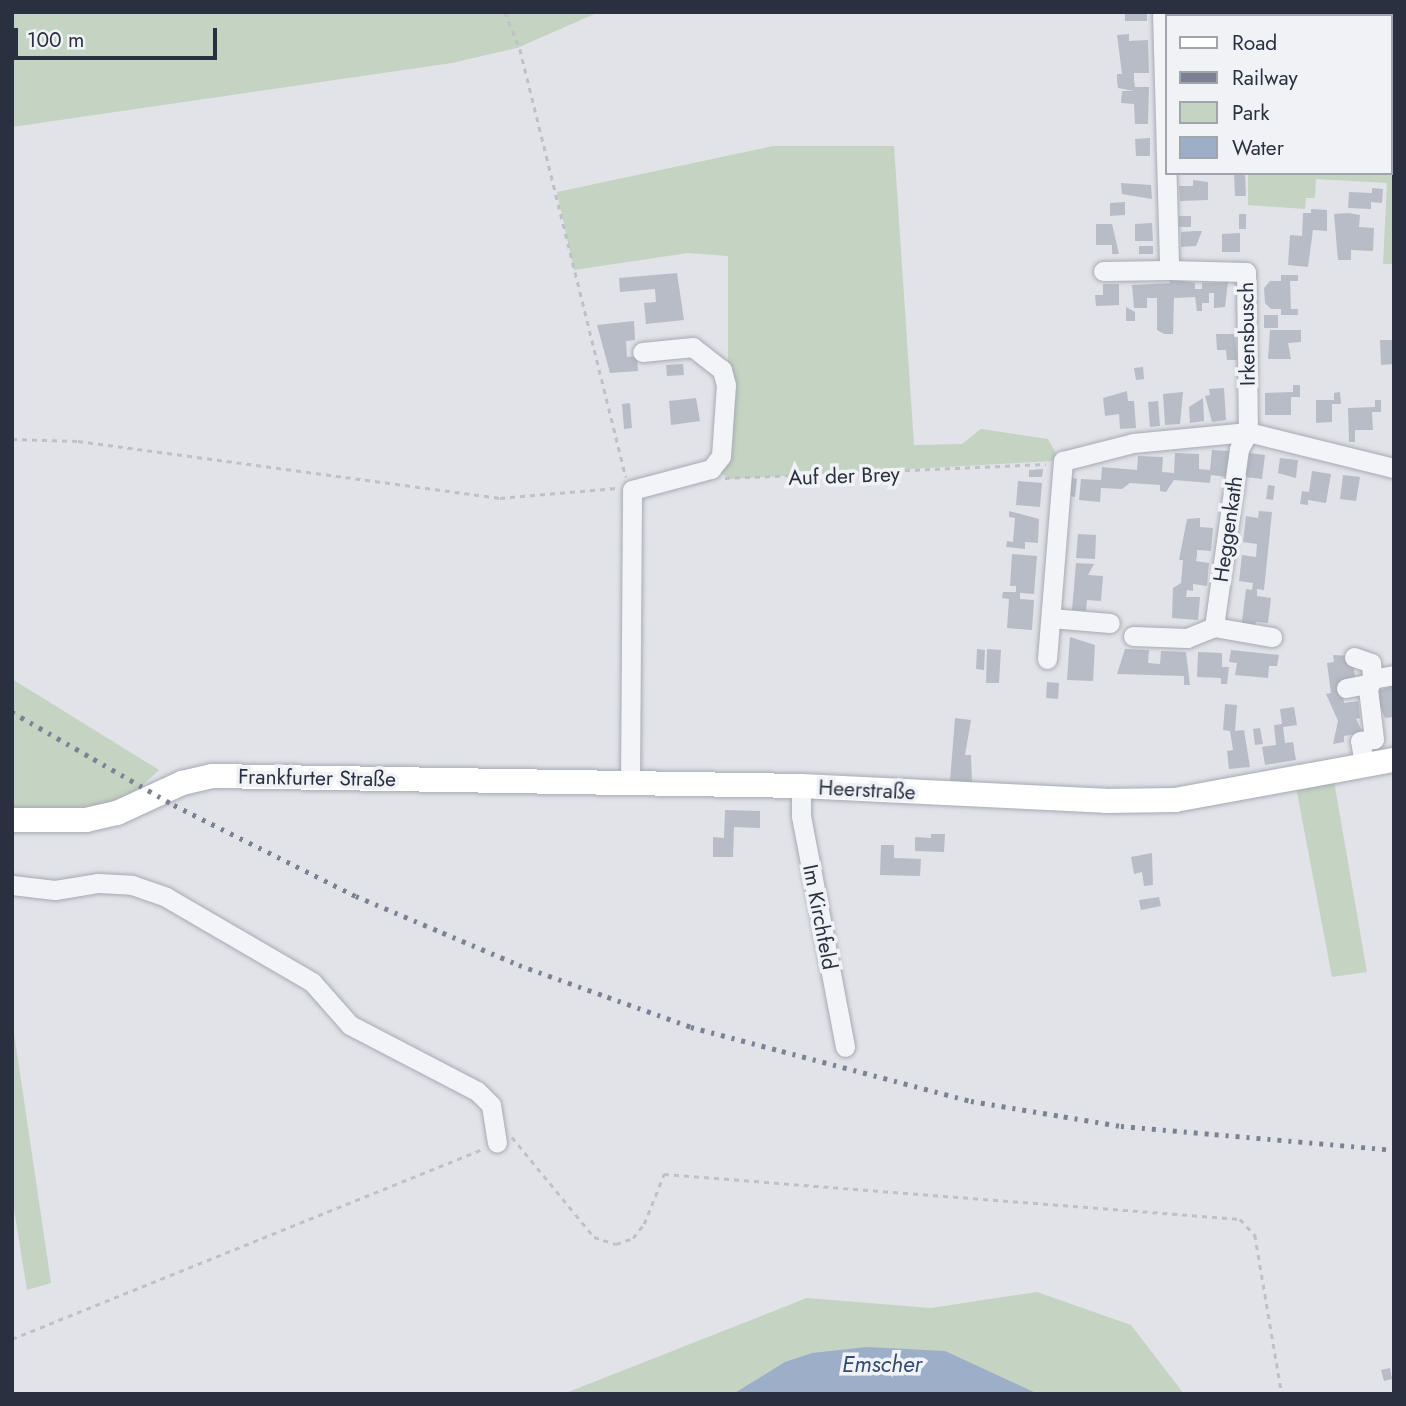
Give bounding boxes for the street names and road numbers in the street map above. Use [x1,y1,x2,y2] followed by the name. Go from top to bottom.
[1233,282,1261,386] street label: Irkensbusch
[788,461,900,491] street label: Auf der Brey
[1208,474,1248,584] street label: Heggenkath
[238,764,396,792] street label: Frankfurter Straße
[818,775,916,805] street label: Heerstraße
[797,862,843,972] street label: Im Kirchfeld

